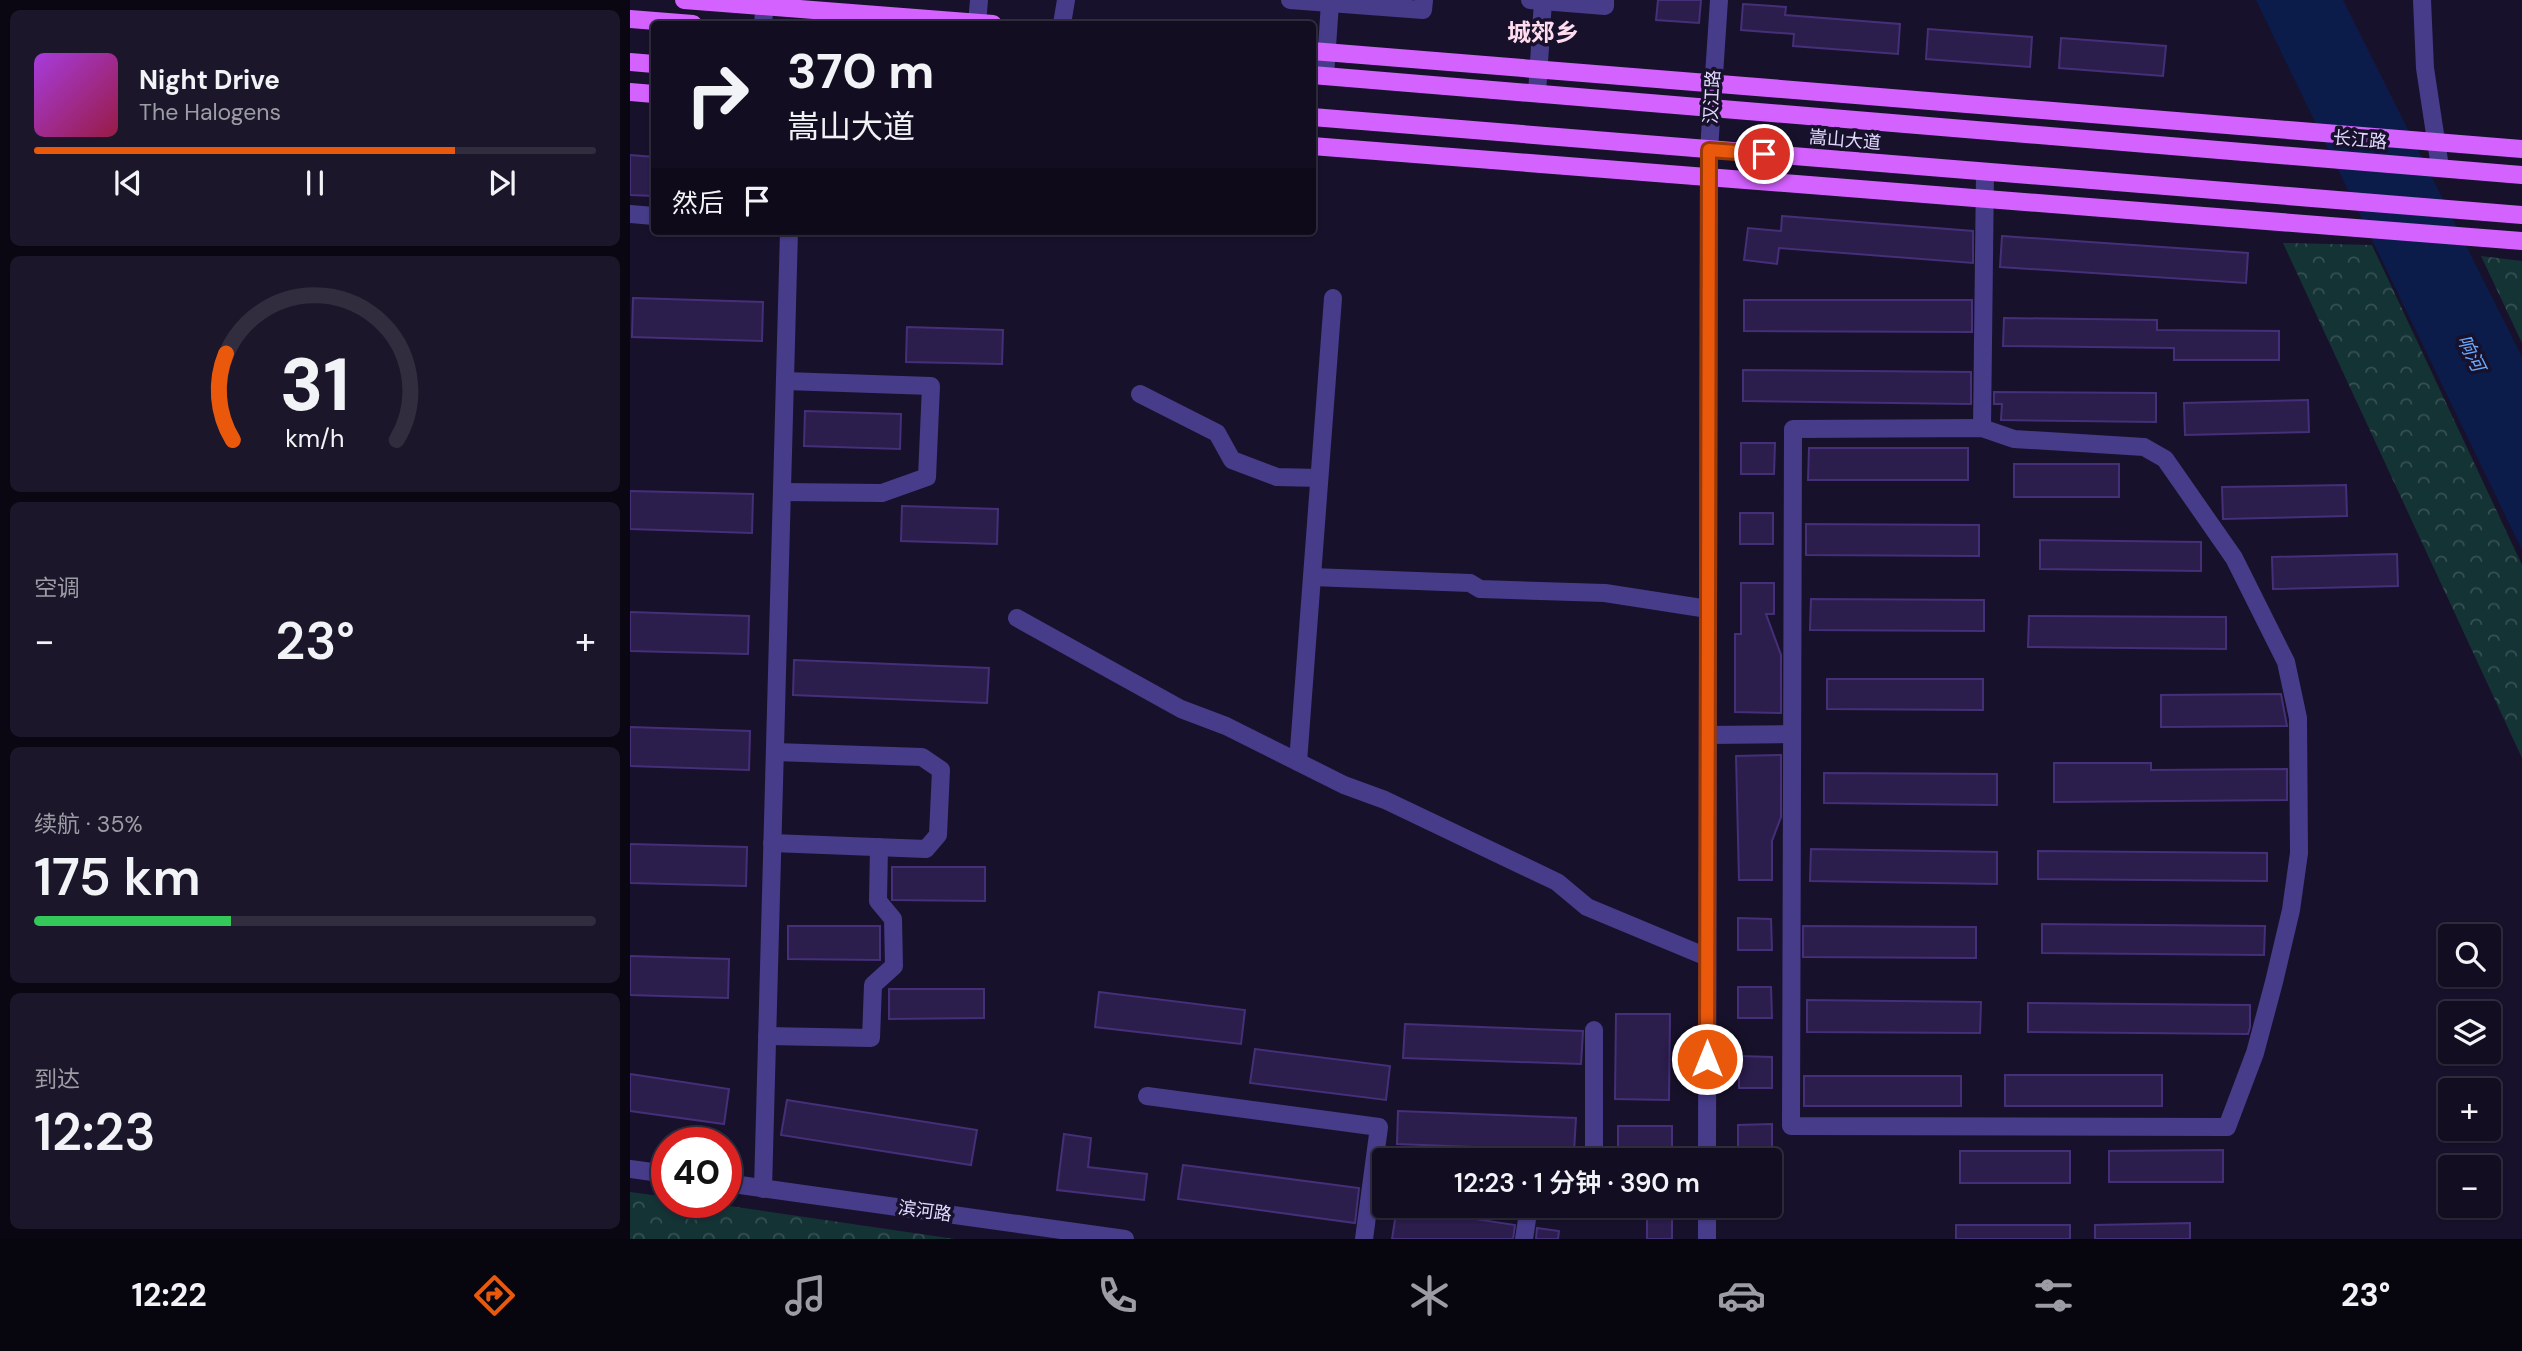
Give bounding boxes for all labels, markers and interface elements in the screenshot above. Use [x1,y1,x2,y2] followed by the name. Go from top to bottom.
[1507,17,1579,48] district label: 城郊乡
[787,39,934,103] text: 370 m
[672,49,763,140] icon: right
[139,63,280,97] text: Night Drive
[1699,69,1725,125] street label: 汉江路
[139,97,281,127] text: The Halogens
[787,106,915,148] text: 嵩山大道
[1734,124,1794,184] pin
[1808,125,1882,155] street label: 嵩山大道
[2332,126,2388,154] street label: 长江路
[1745,135,1783,173] icon: arrive
[109,164,147,202] icon: previous
[296,164,334,202] icon: pause
[483,164,521,202] icon: next
[738,182,776,220] icon: arrive
[672,186,724,220] text: 然后
[2451,330,2492,379] water label: 响河
[280,338,350,433] text: 31
[285,421,345,454] text: km/h
[34,573,80,603] text: 空调
[275,607,355,675] text: 23°
[34,616,55,666] text: −
[575,616,596,666] text: +
[34,809,143,839] text: 续航 · 35%
[34,843,201,911] text: 175 km
[2438,924,2501,1218] map controls
[2438,924,2501,987] button: search
[2438,1001,2501,1064] button: layers
[1670,1022,1744,1096] position arrow
[34,1064,80,1094] text: 到达
[2438,1078,2501,1141] button: +
[34,1098,156,1166] text: 12:23
[651,1127,742,1218] speed limit sign: 40
[2438,1155,2501,1218] button: −
[1454,1166,1700,1200] text: 12:23 · 1 分钟 · 390 m
[897,1195,953,1227] street label: 滨河路
[470,1271,519,1320] icon: directions
[781,1271,830,1320] icon: music
[1093,1271,1142,1320] icon: phone
[1405,1271,1454,1320] icon: climate
[1717,1271,1766,1320] icon: car
[2029,1271,2078,1320] icon: filters
[131,1274,207,1316] text: 12:22
[2341,1274,2390,1316] text: 23°

